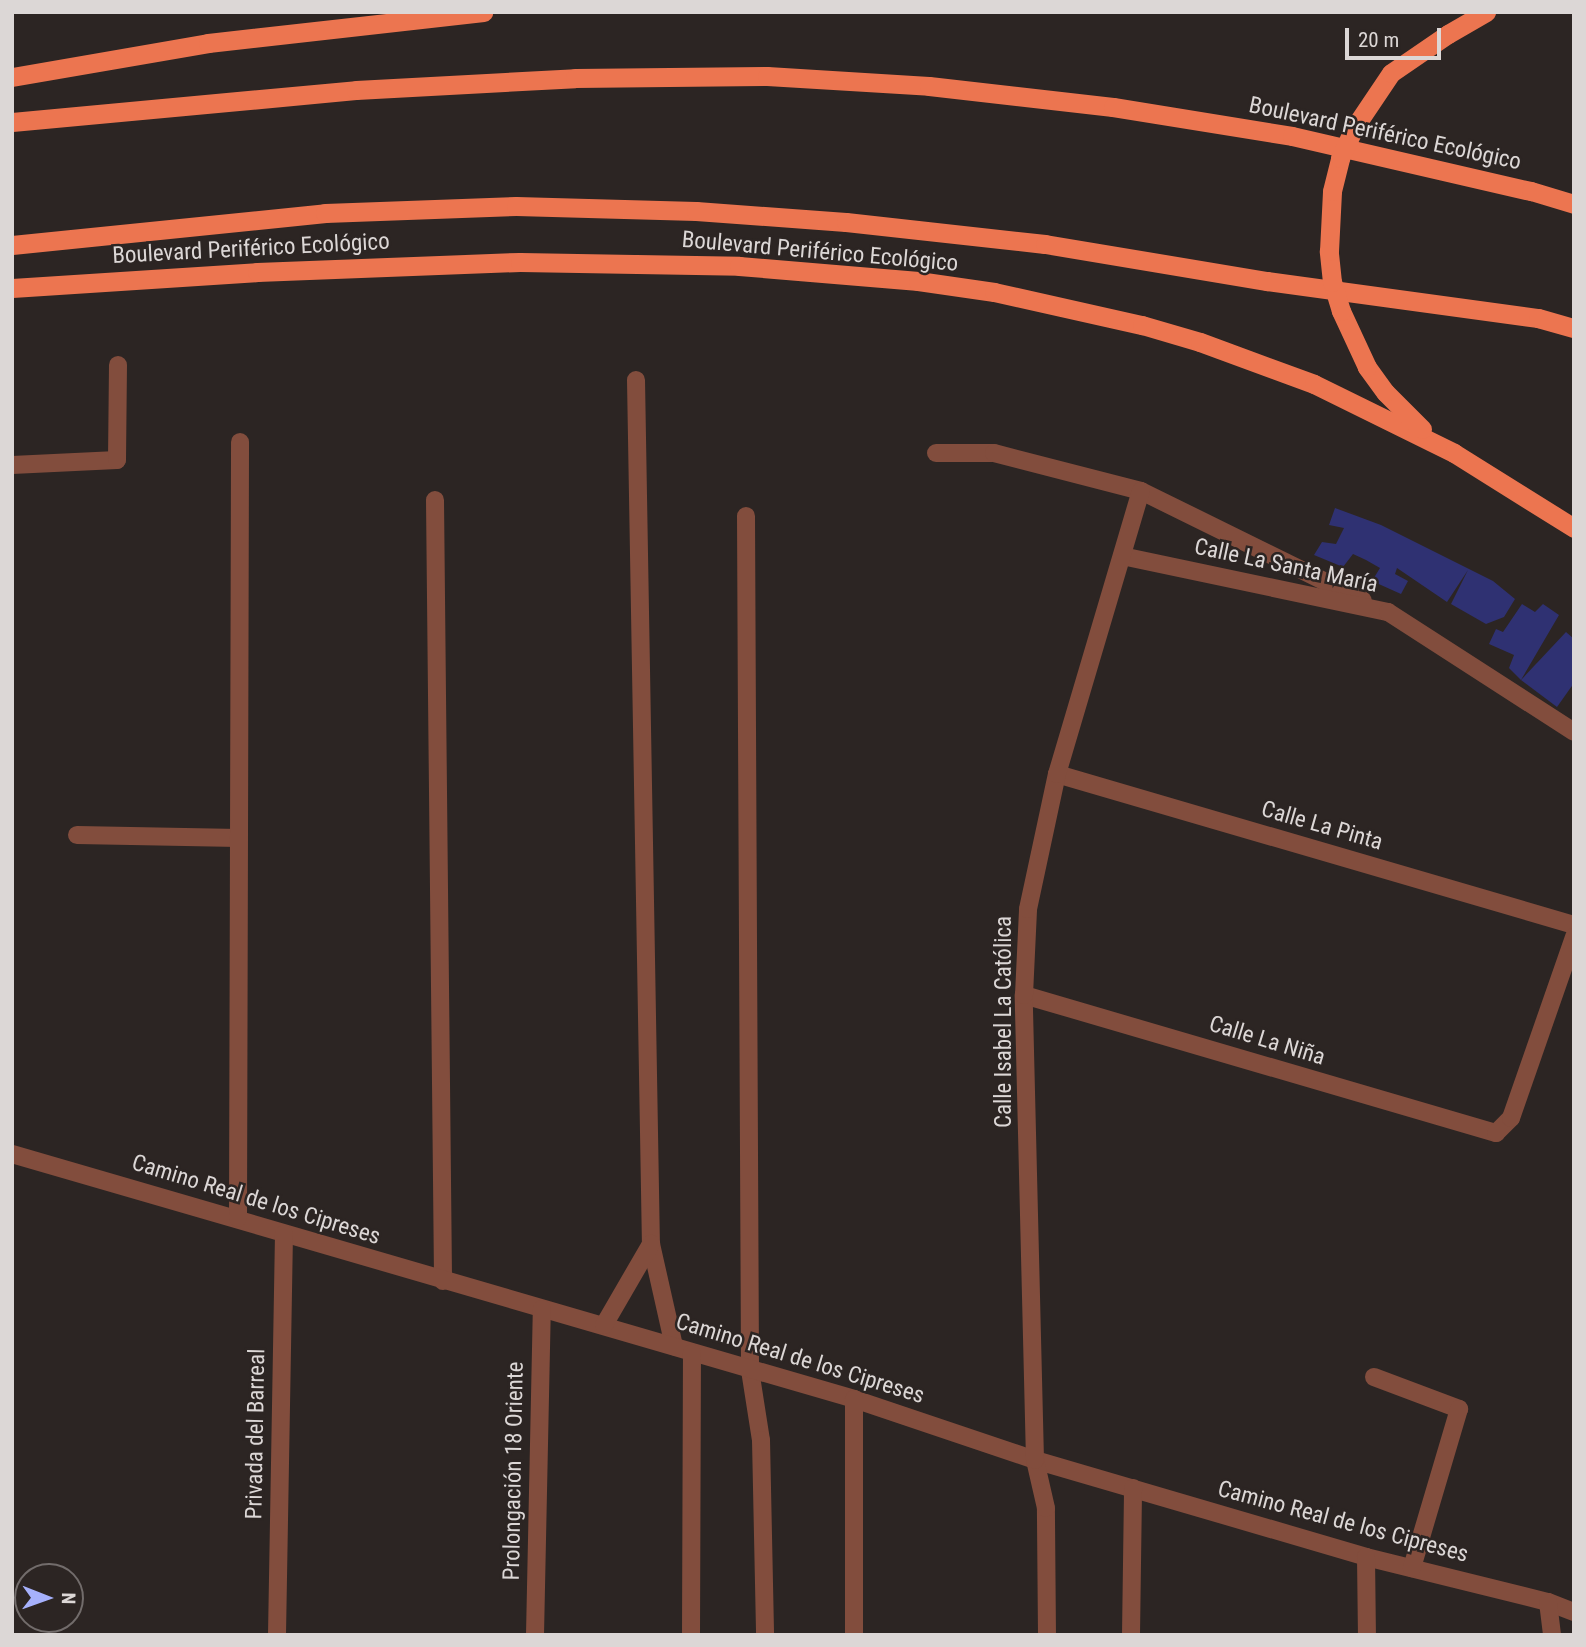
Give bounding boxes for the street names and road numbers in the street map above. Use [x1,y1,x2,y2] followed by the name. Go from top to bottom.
[1246,92,1524,176] street label: Boulevard Periférico Ecológico
[681,226,959,278] street label: Boulevard Periférico Ecológico
[112,228,390,270] street label: Boulevard Periférico Ecológico
[1192,533,1380,599] street label: Calle La Santa María
[1258,796,1386,856] street label: Calle La Pinta
[990,916,1018,1128] street label: Calle Isabel La Católica
[1206,1010,1328,1072] street label: Calle La Niña
[128,1149,384,1251] street label: Camino Real de los Cipreses
[672,1308,928,1410] street label: Camino Real de los Cipreses
[241,1348,271,1520] street label: Privada del Barreal
[498,1361,530,1581] street label: Prolongación 18 Oriente
[1215,1475,1471,1569] street label: Camino Real de los Cipreses

